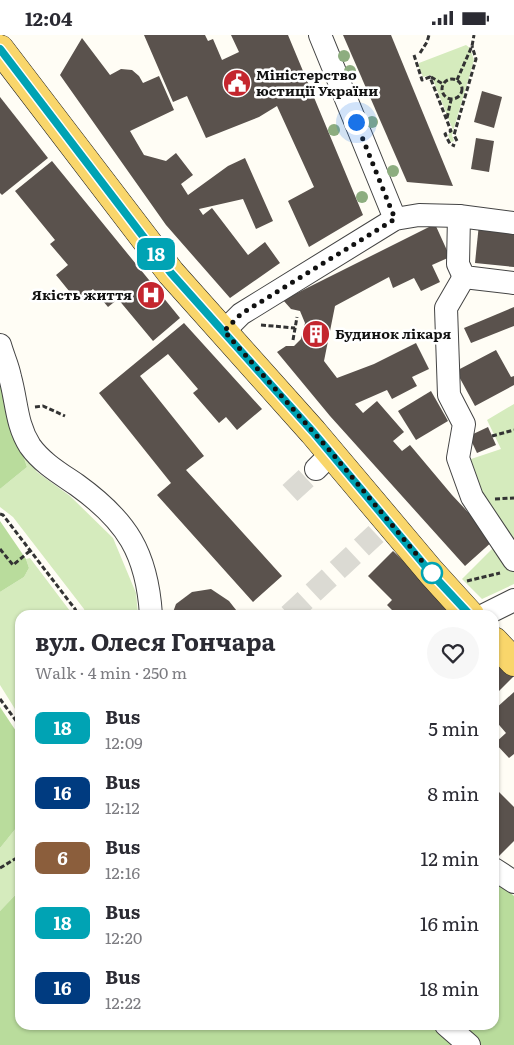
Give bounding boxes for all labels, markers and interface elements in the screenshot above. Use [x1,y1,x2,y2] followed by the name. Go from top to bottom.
[25,4,72,32] text: 12:04
[256,64,378,100] place label: Міністерство юстиції України
[222,68,252,98] public building icon: Міністерство юстиції України
[344,110,369,135] your location
[134,238,178,270] line badge: 18
[147,240,165,267] text: 18
[136,280,166,310] hospital icon: Якість життя
[32,284,132,304] place label: Якість життя
[301,319,331,349] building icon: Будинок лікаря
[335,323,451,343] place label: Будинок лікаря
[421,562,443,584] unlabelled marker
[35,623,275,658] text: вул. Олеся Гончара
[427,627,479,679] button: heart
[35,660,187,684] text: Walk · 4 min · 250 m
[105,702,140,730] text: Bus
[53,714,72,741] text: 18
[428,714,479,742] text: 5 min
[105,730,143,754] text: 12:09
[105,767,140,795] text: Bus
[54,779,71,806] text: 16
[427,779,479,807] text: 8 min
[105,795,140,819] text: 12:12
[105,832,140,860] text: Bus
[57,844,68,871] text: 6
[420,844,479,872] text: 12 min
[105,860,140,884] text: 12:16
[105,897,140,925] text: Bus
[53,909,72,936] text: 18
[420,909,479,937] text: 16 min
[105,925,142,949] text: 12:20
[105,962,140,990] text: Bus
[54,974,71,1001] text: 16
[420,974,479,1002] text: 18 min
[105,990,141,1014] text: 12:22

